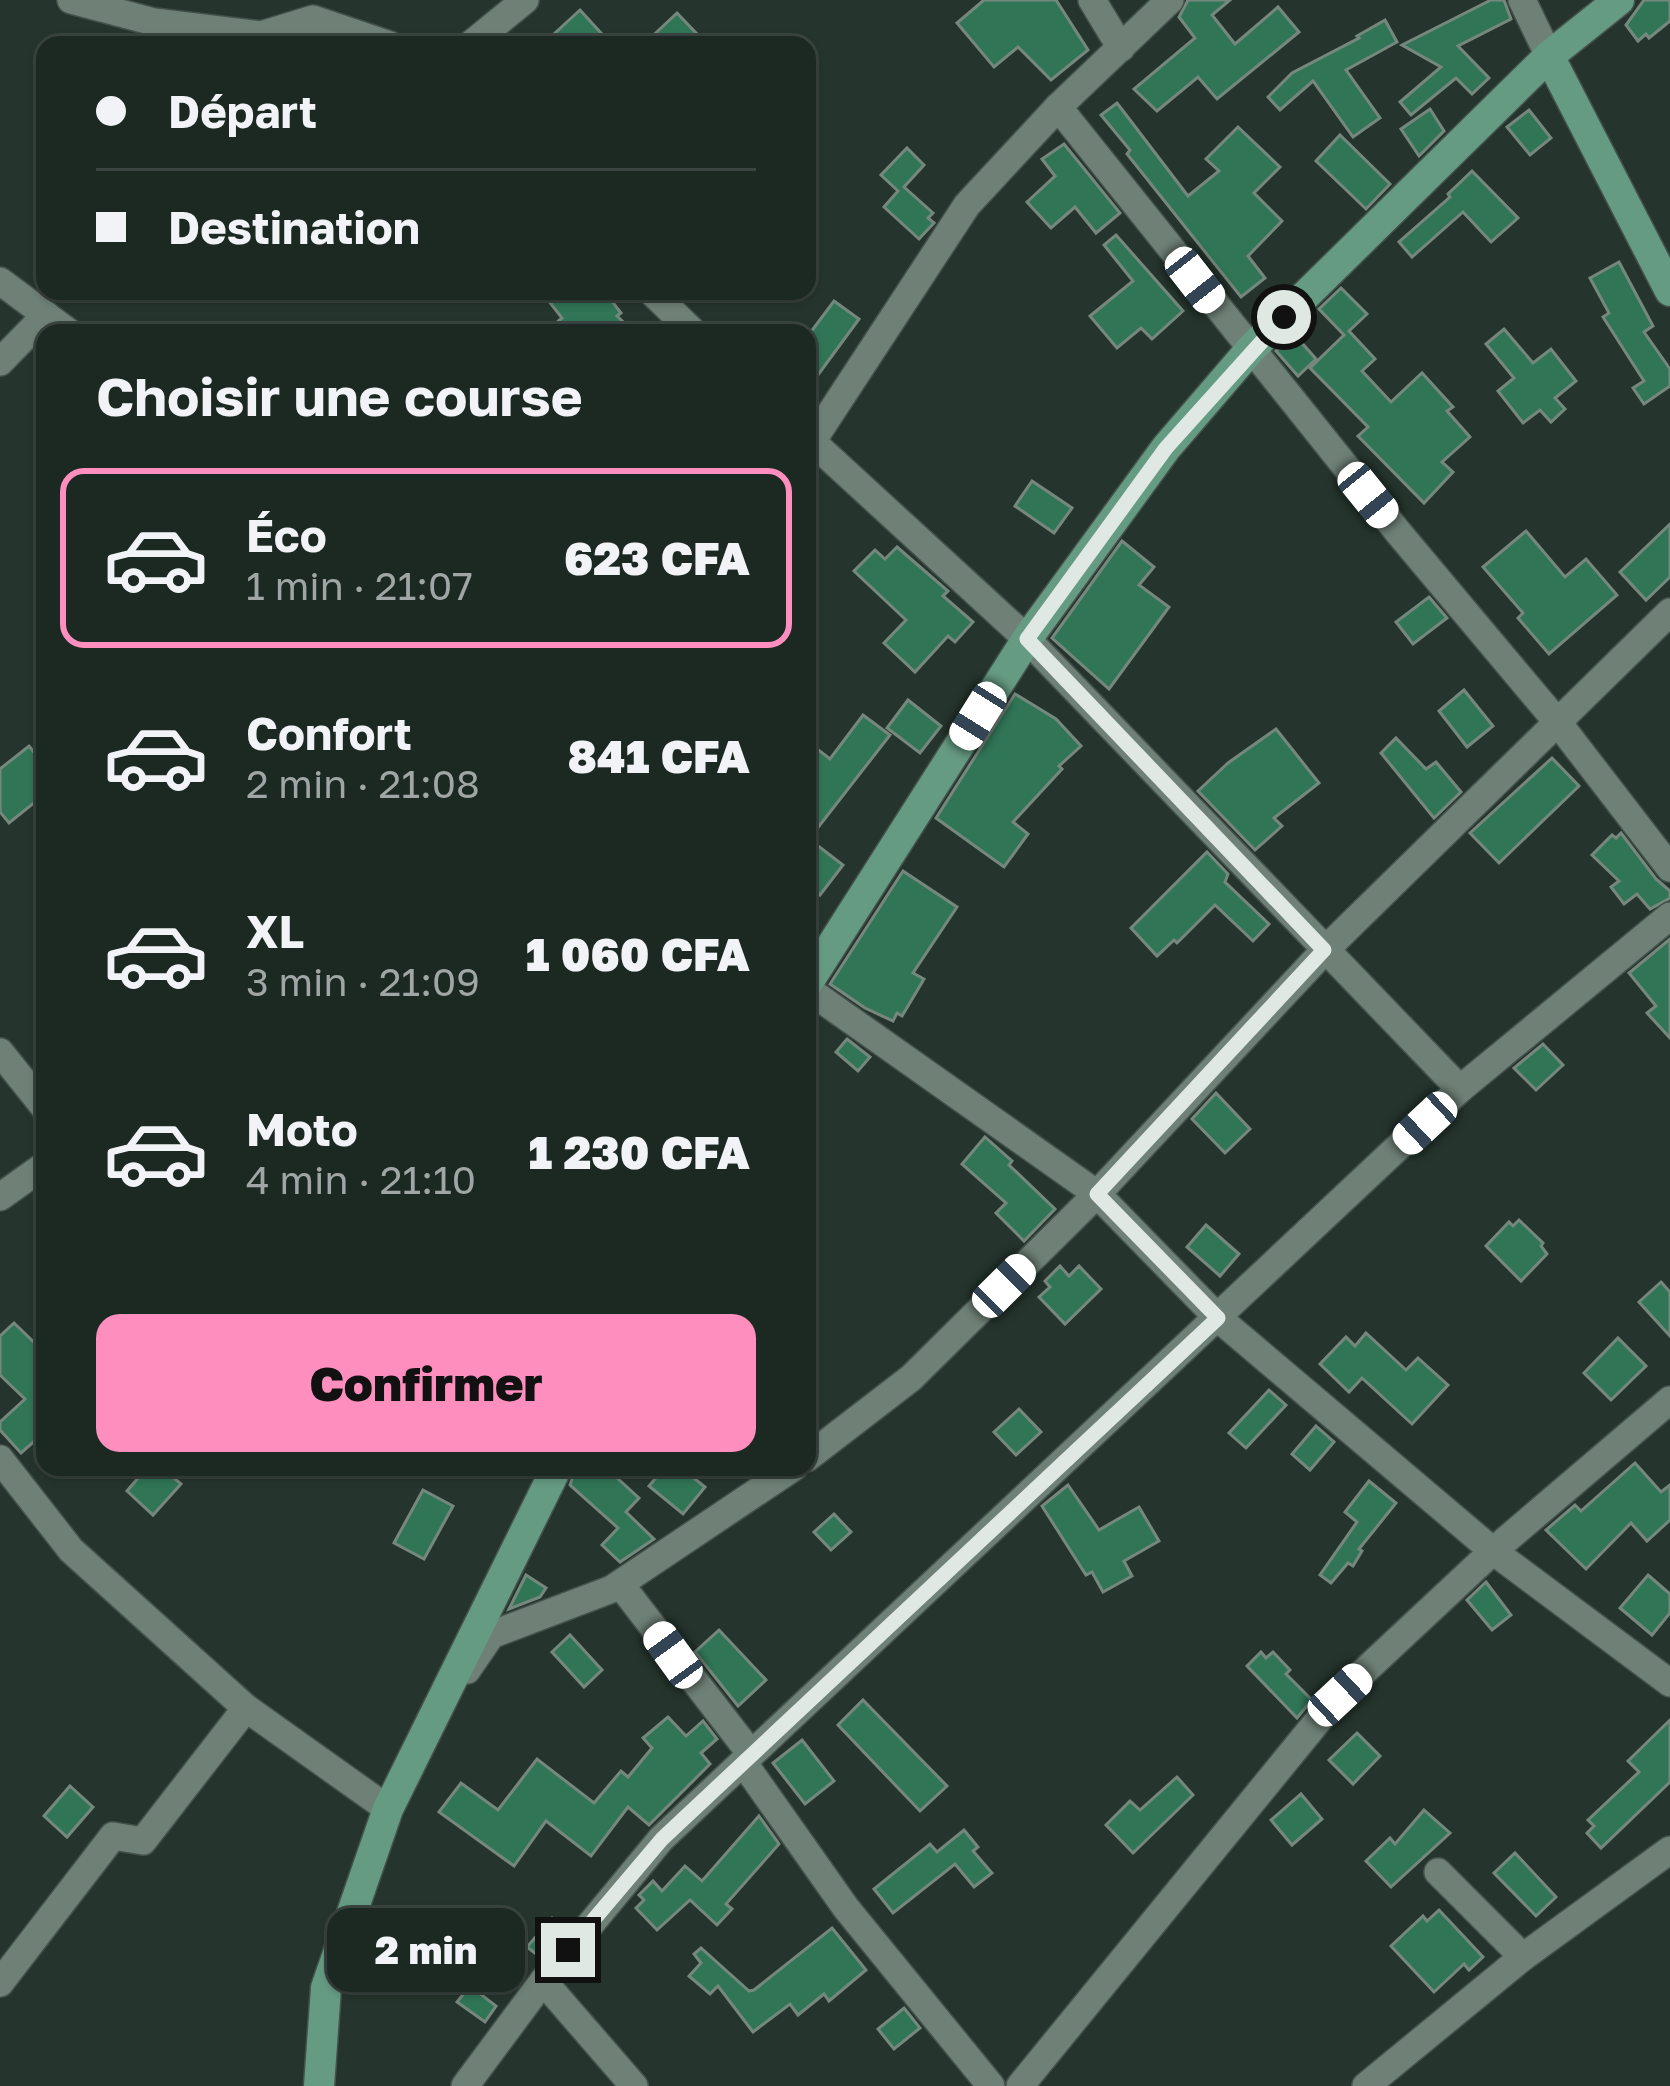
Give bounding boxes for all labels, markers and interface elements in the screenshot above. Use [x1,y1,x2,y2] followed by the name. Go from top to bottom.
[168,84,317,138] text: Départ
[168,200,420,254] text: Destination
[1159,241,1231,319] car
[1257,290,1311,344] route start
[96,363,583,428] text: Choisir une course
[1331,456,1405,534] car
[102,504,210,612] icon: car
[246,508,327,562] text: Éco
[564,531,750,585] text: 623 CFA
[246,562,473,609] text: 1 min · 21:07
[944,676,1012,756] car
[102,702,210,810] icon: car
[246,706,412,760] text: Confort
[568,729,750,783] text: 841 CFA
[246,760,480,807] text: 2 min · 21:08
[102,900,210,1008] icon: car
[246,904,304,958] text: XL
[526,927,750,981] text: 1 060 CFA
[246,958,480,1005] text: 3 min · 21:09
[1386,1085,1464,1161] car
[102,1098,210,1206] icon: car
[246,1102,358,1156] text: Moto
[528,1125,750,1179] text: 1 230 CFA
[246,1156,476,1203] text: 4 min · 21:10
[966,1248,1042,1324] car
[96,1314,756,1452] button: Confirmer
[637,1615,709,1695] car
[1301,1657,1379,1733] car
[328,1908,526,1992] callout: 2 min
[541,1923,595,1977] route end
[375,1926,477,1973] text: 2 min

